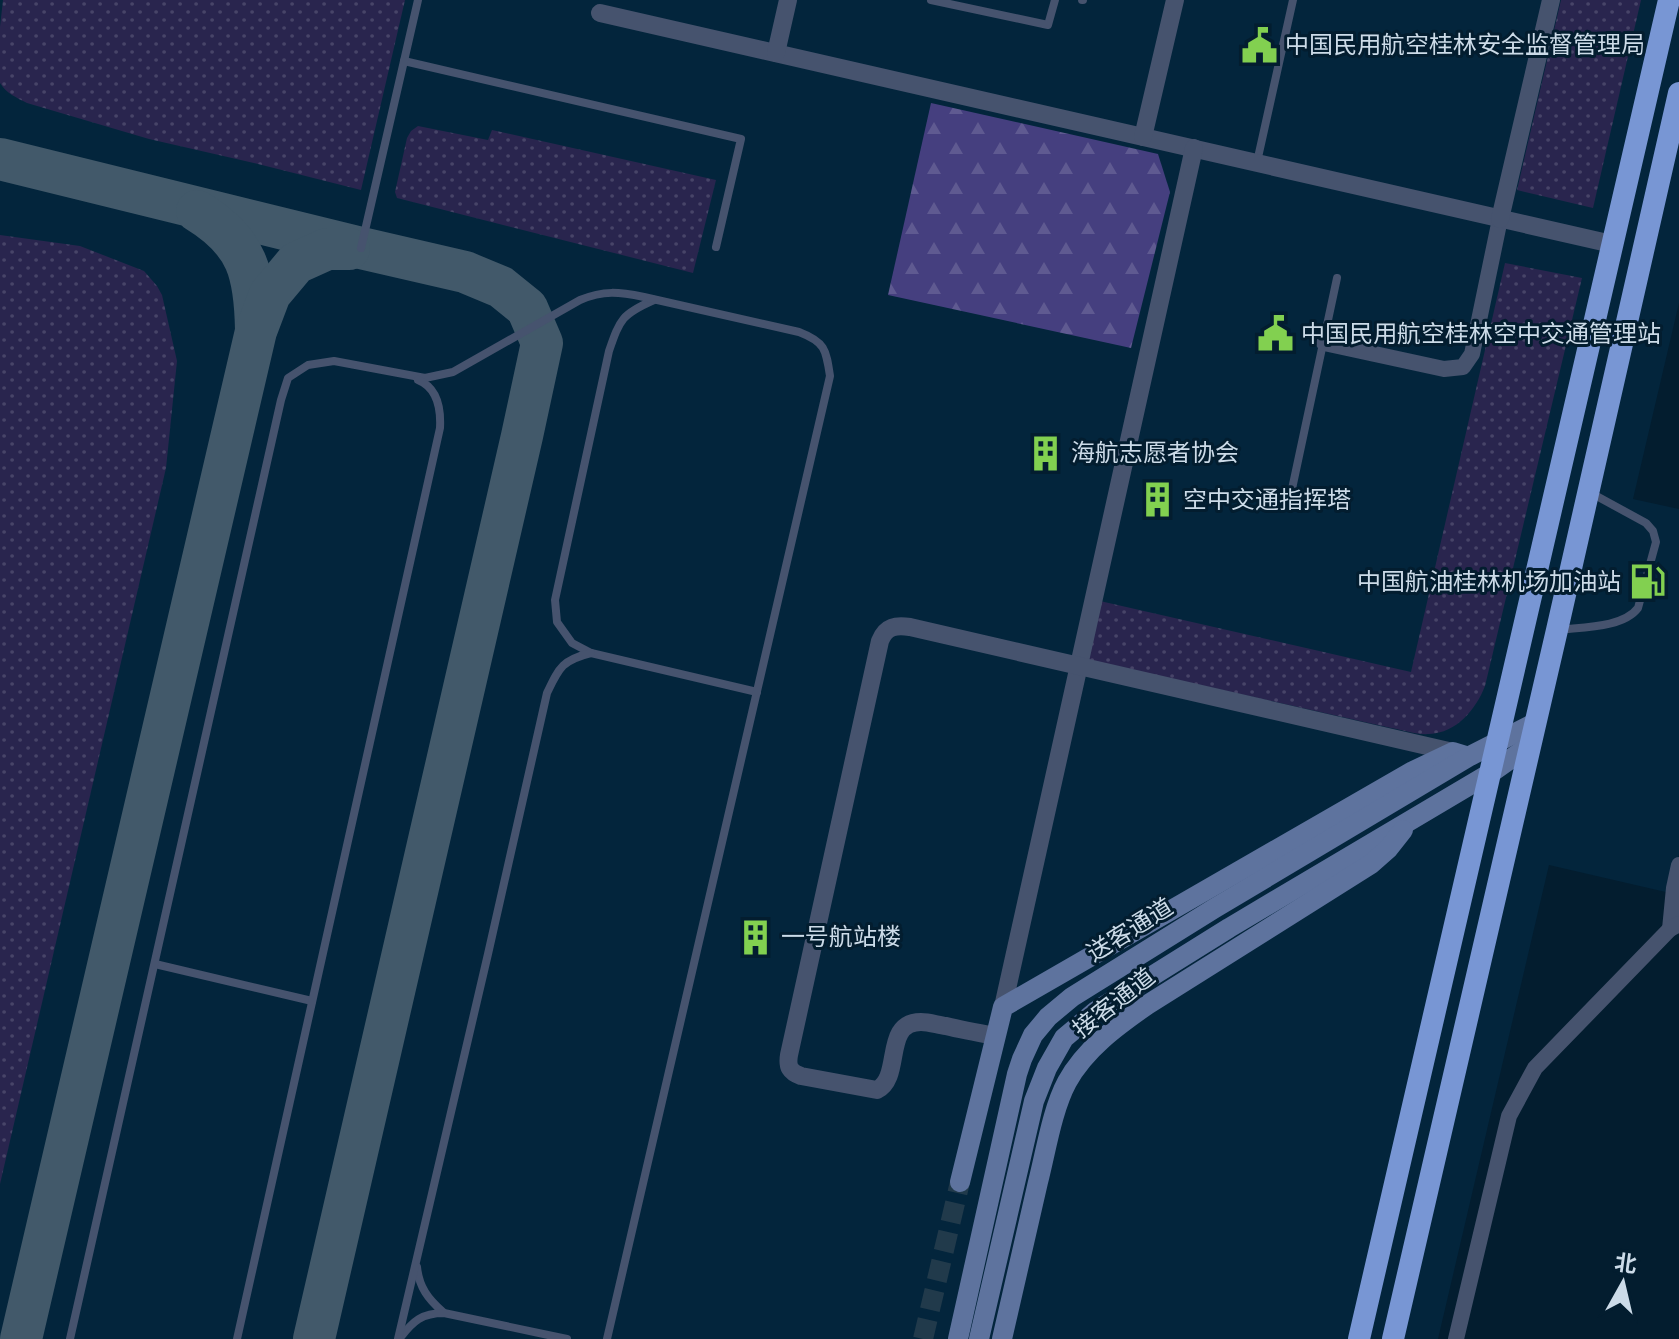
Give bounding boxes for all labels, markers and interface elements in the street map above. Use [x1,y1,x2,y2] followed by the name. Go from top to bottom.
[1240,26,1278,64] public building icon: 中国民用航空桂林安全监督管理局
[1285,31,1645,59] place label: 中国民用航空桂林安全监督管理局
[1256,315,1294,353] public building icon: 中国民用航空桂林空中交通管理站
[1301,320,1661,348] place label: 中国民用航空桂林空中交通管理站
[1026,434,1064,472] building icon: 海航志愿者协会
[1071,439,1239,467] place label: 海航志愿者协会
[1138,481,1176,519] building icon: 空中交通指挥塔
[1183,486,1351,514] place label: 空中交通指挥塔
[1628,563,1666,601] fuel station icon: 中国航油桂林机场加油站
[1357,568,1621,596] place label: 中国航油桂林机场加油站
[1082,893,1178,967] street label: 送客通道
[736,918,774,956] building icon: 一号航站楼
[781,923,901,951] place label: 一号航站楼
[1068,962,1160,1044] street label: 接客通道
[1583,1243,1663,1323] north arrow
[1613,1249,1638,1279] text: 北

